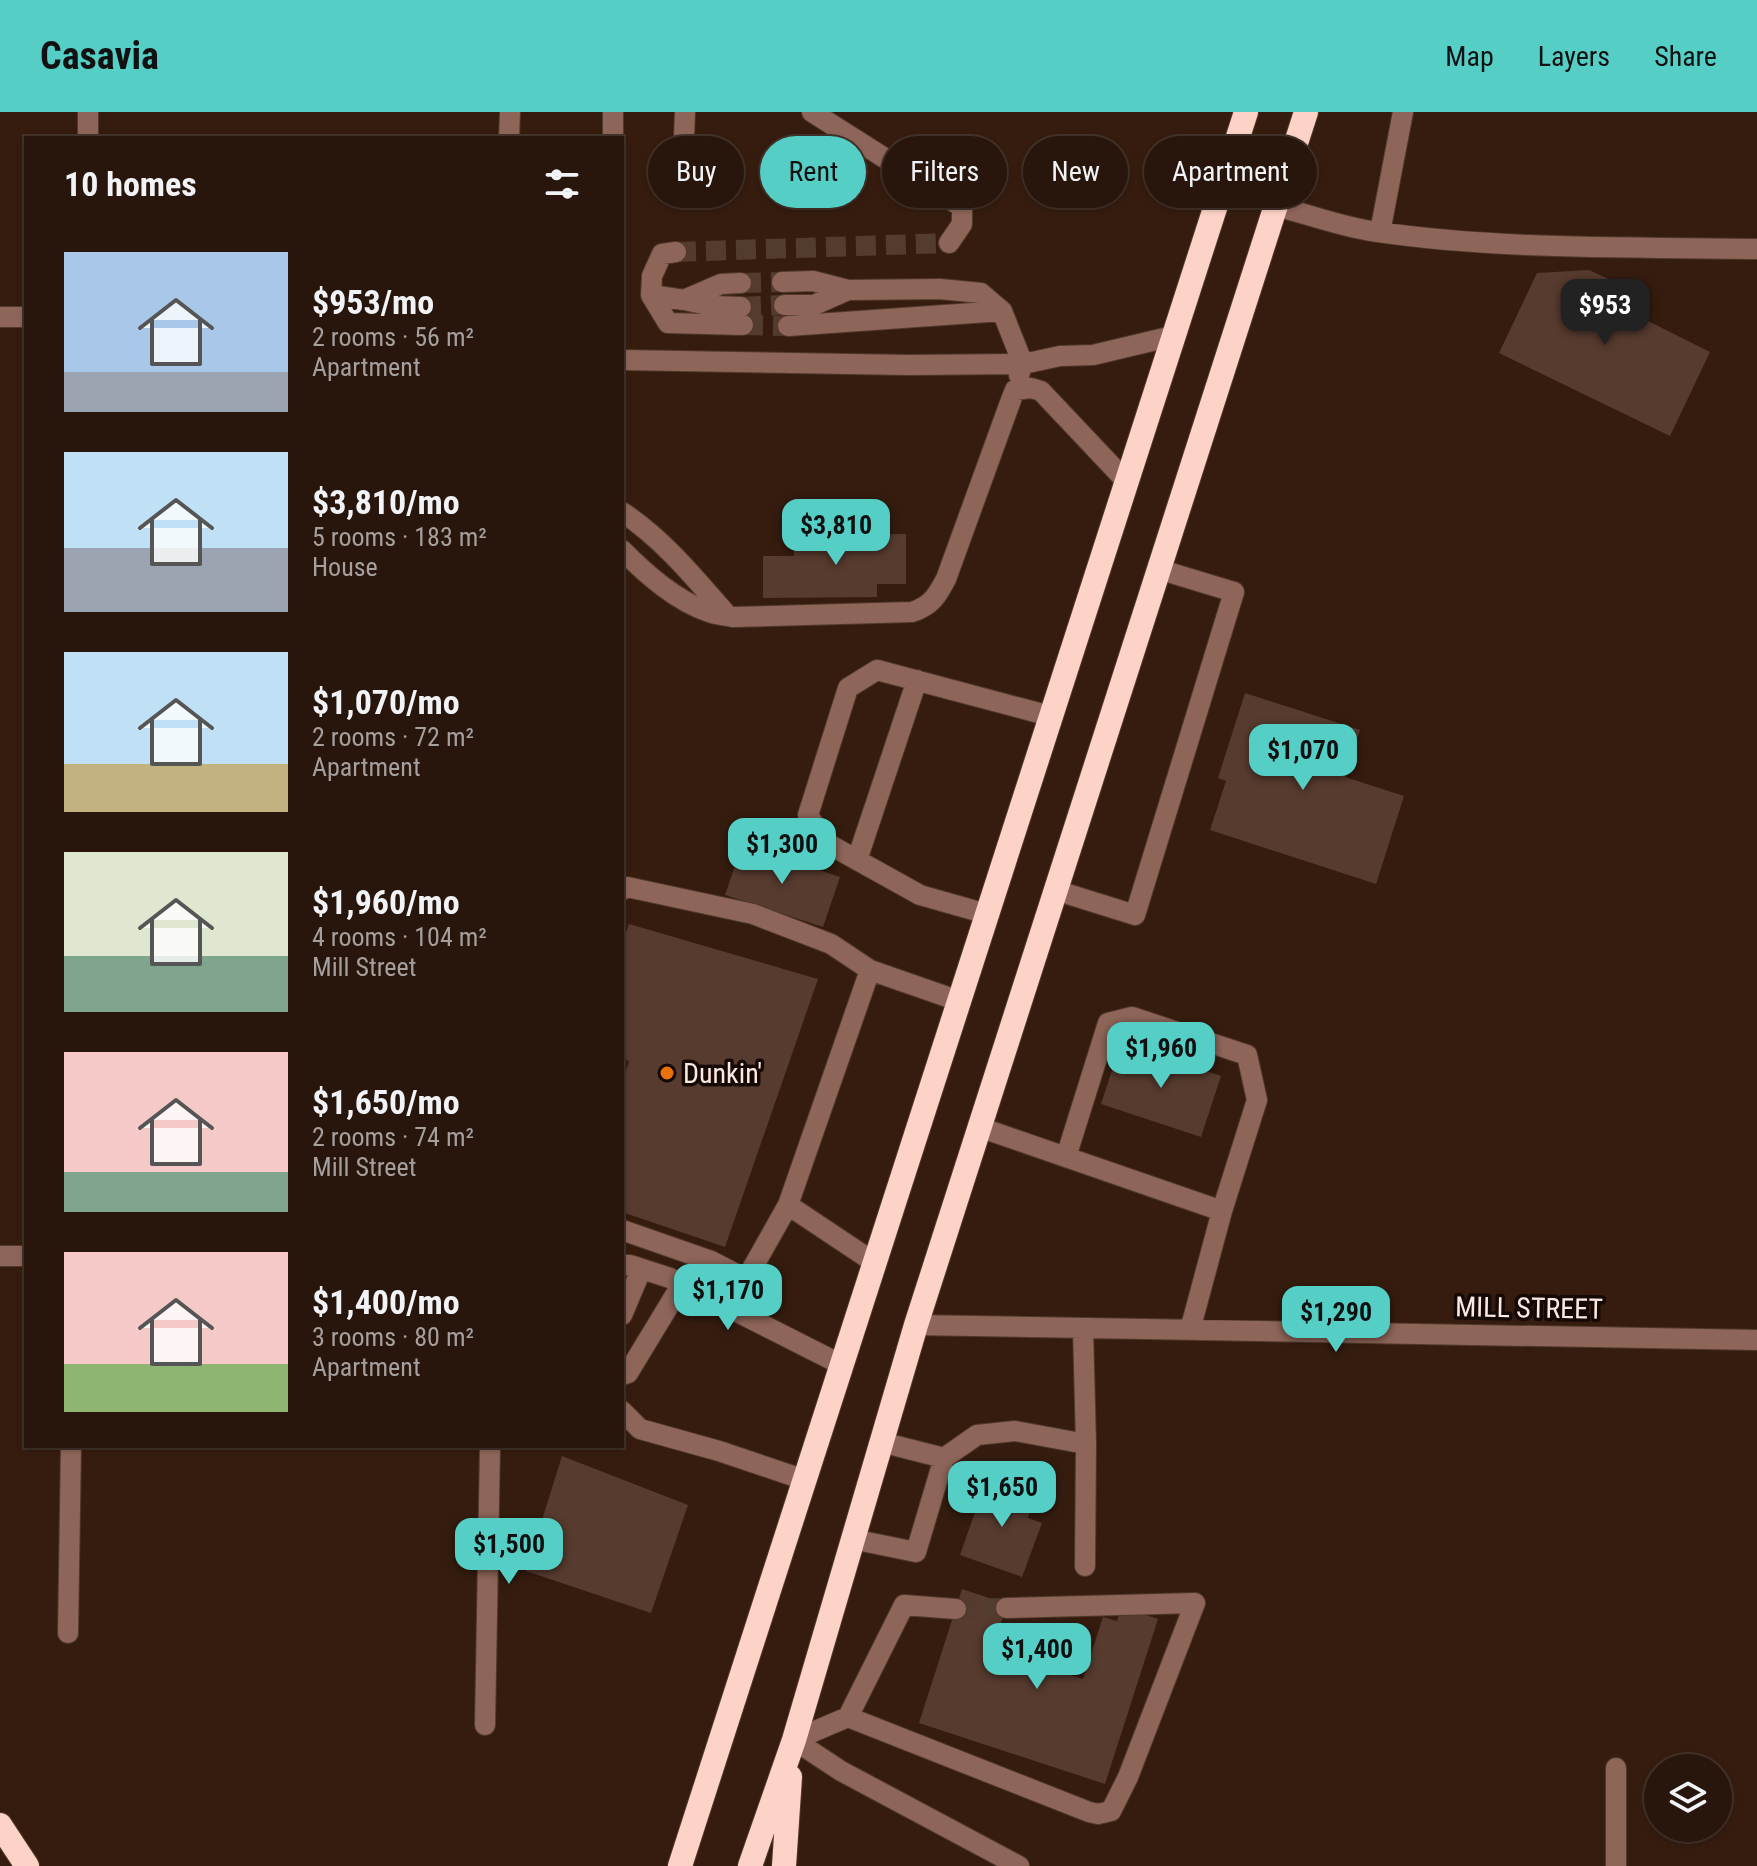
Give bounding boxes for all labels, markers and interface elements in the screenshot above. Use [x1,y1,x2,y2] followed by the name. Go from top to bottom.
[40,34,159,78] text: Casavia
[1445,40,1494,73] text: Map
[1538,40,1610,73] text: Layers
[1654,40,1717,73] text: Share
[648,136,744,208] chip: Buy
[760,136,866,208] chip: Rent
[882,136,1007,208] chip: Filters
[1023,136,1128,208] chip: New
[1144,136,1317,208] chip: Apartment
[540,162,584,206] icon: filters
[64,164,197,204] text: 10 homes
[1558,279,1652,347] pin: $953
[312,282,434,322] text: $953/mo
[128,284,224,380] icon: home
[1579,290,1631,320] text: $953
[312,322,474,352] text: 2 rooms · 56 m²
[312,352,421,382] text: Apartment
[312,482,460,522] text: $3,810/mo
[128,484,224,580] icon: home
[771,499,901,567] pin: $3,810
[800,510,872,540] text: $3,810
[312,522,487,552] text: 5 rooms · 183 m²
[312,552,378,582] text: House
[312,682,460,722] text: $1,070/mo
[128,684,224,780] icon: home
[312,722,474,752] text: 2 rooms · 72 m²
[1238,724,1368,792] pin: $1,070
[1267,735,1339,765] text: $1,070
[312,752,421,782] text: Apartment
[717,818,847,886] pin: $1,300
[746,829,818,859] text: $1,300
[312,882,460,922] text: $1,960/mo
[128,884,224,980] icon: home
[312,922,487,952] text: 4 rooms · 104 m²
[312,952,416,982] text: Mill Street
[1096,1022,1226,1090] pin: $1,960
[1125,1033,1197,1063] text: $1,960
[683,1057,762,1090] place label: Dunkin'
[658,1064,676,1082] marker: Dunkin'
[312,1082,460,1122] text: $1,650/mo
[128,1084,224,1180] icon: home
[312,1122,474,1152] text: 2 rooms · 74 m²
[312,1152,416,1182] text: Mill Street
[663,1264,793,1332] pin: $1,170
[692,1275,764,1305] text: $1,170
[312,1282,460,1322] text: $1,400/mo
[128,1284,224,1380] icon: home
[1271,1286,1401,1354] pin: $1,290
[1455,1290,1603,1326] street label: MILL STREET
[1300,1297,1372,1327] text: $1,290
[312,1322,474,1352] text: 3 rooms · 80 m²
[312,1352,421,1382] text: Apartment
[937,1461,1067,1529] pin: $1,650
[966,1472,1038,1502] text: $1,650
[444,1518,574,1586] pin: $1,500
[473,1529,545,1559] text: $1,500
[972,1623,1102,1691] pin: $1,400
[1001,1634,1073,1664] text: $1,400
[1644,1754,1732,1842] map controls
[1644,1754,1732,1842] button: layers

